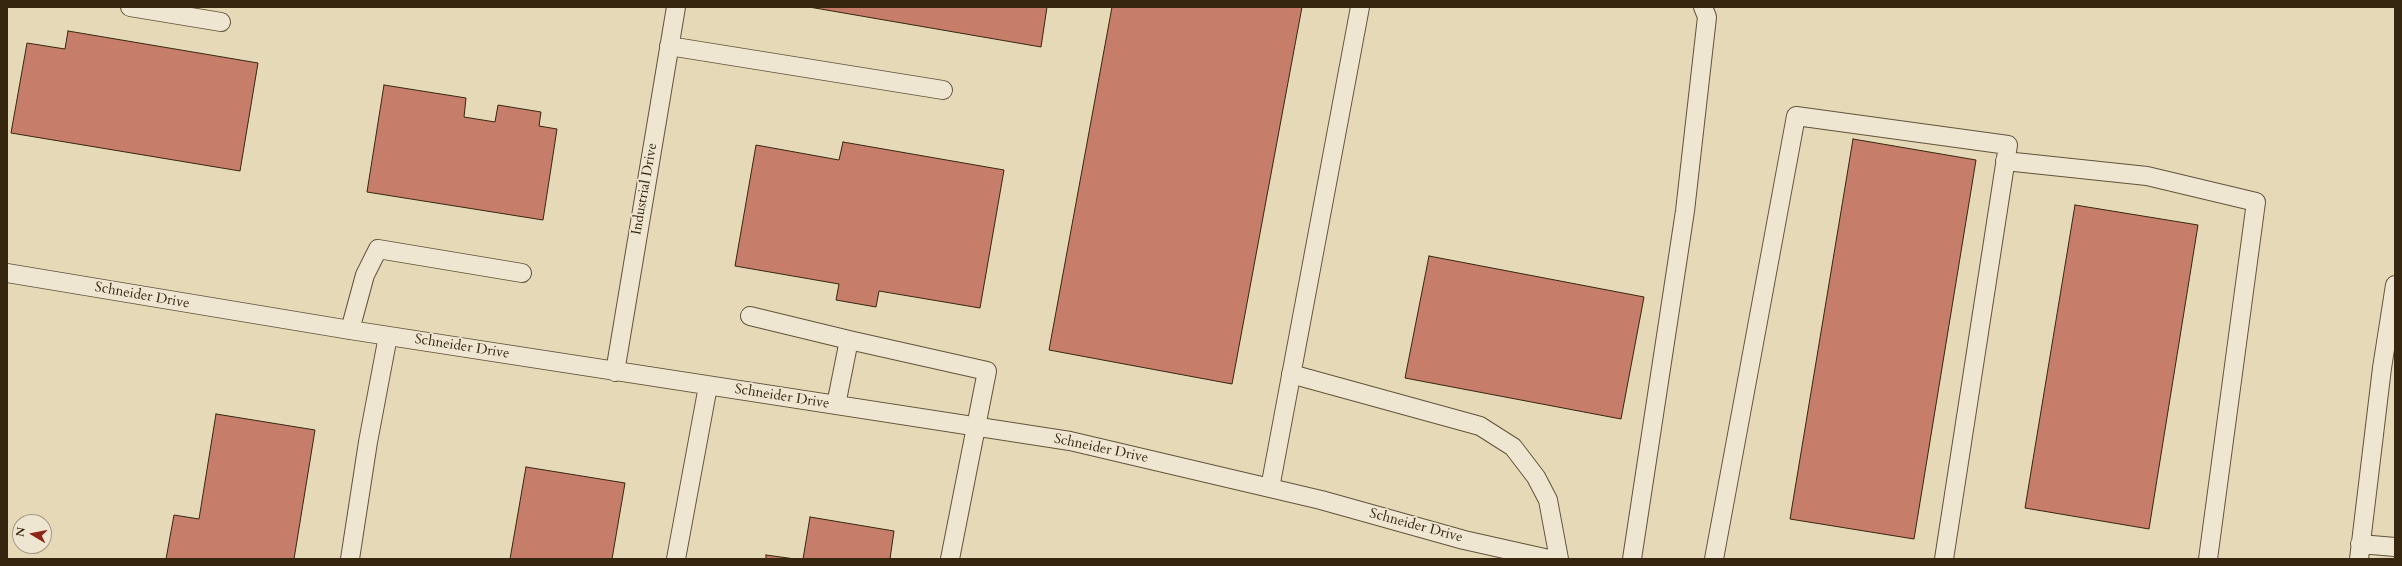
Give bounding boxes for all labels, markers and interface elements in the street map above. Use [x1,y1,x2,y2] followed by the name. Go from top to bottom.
[629,142,661,236] street label: Industrial Drive
[93,279,191,313] street label: Schneider Drive
[413,331,511,363] street label: Schneider Drive
[733,381,831,413] street label: Schneider Drive
[1052,431,1150,467] street label: Schneider Drive
[1368,505,1464,547] street label: Schneider Drive
[12,514,52,554] north arrow
[12,526,29,538] text: N

